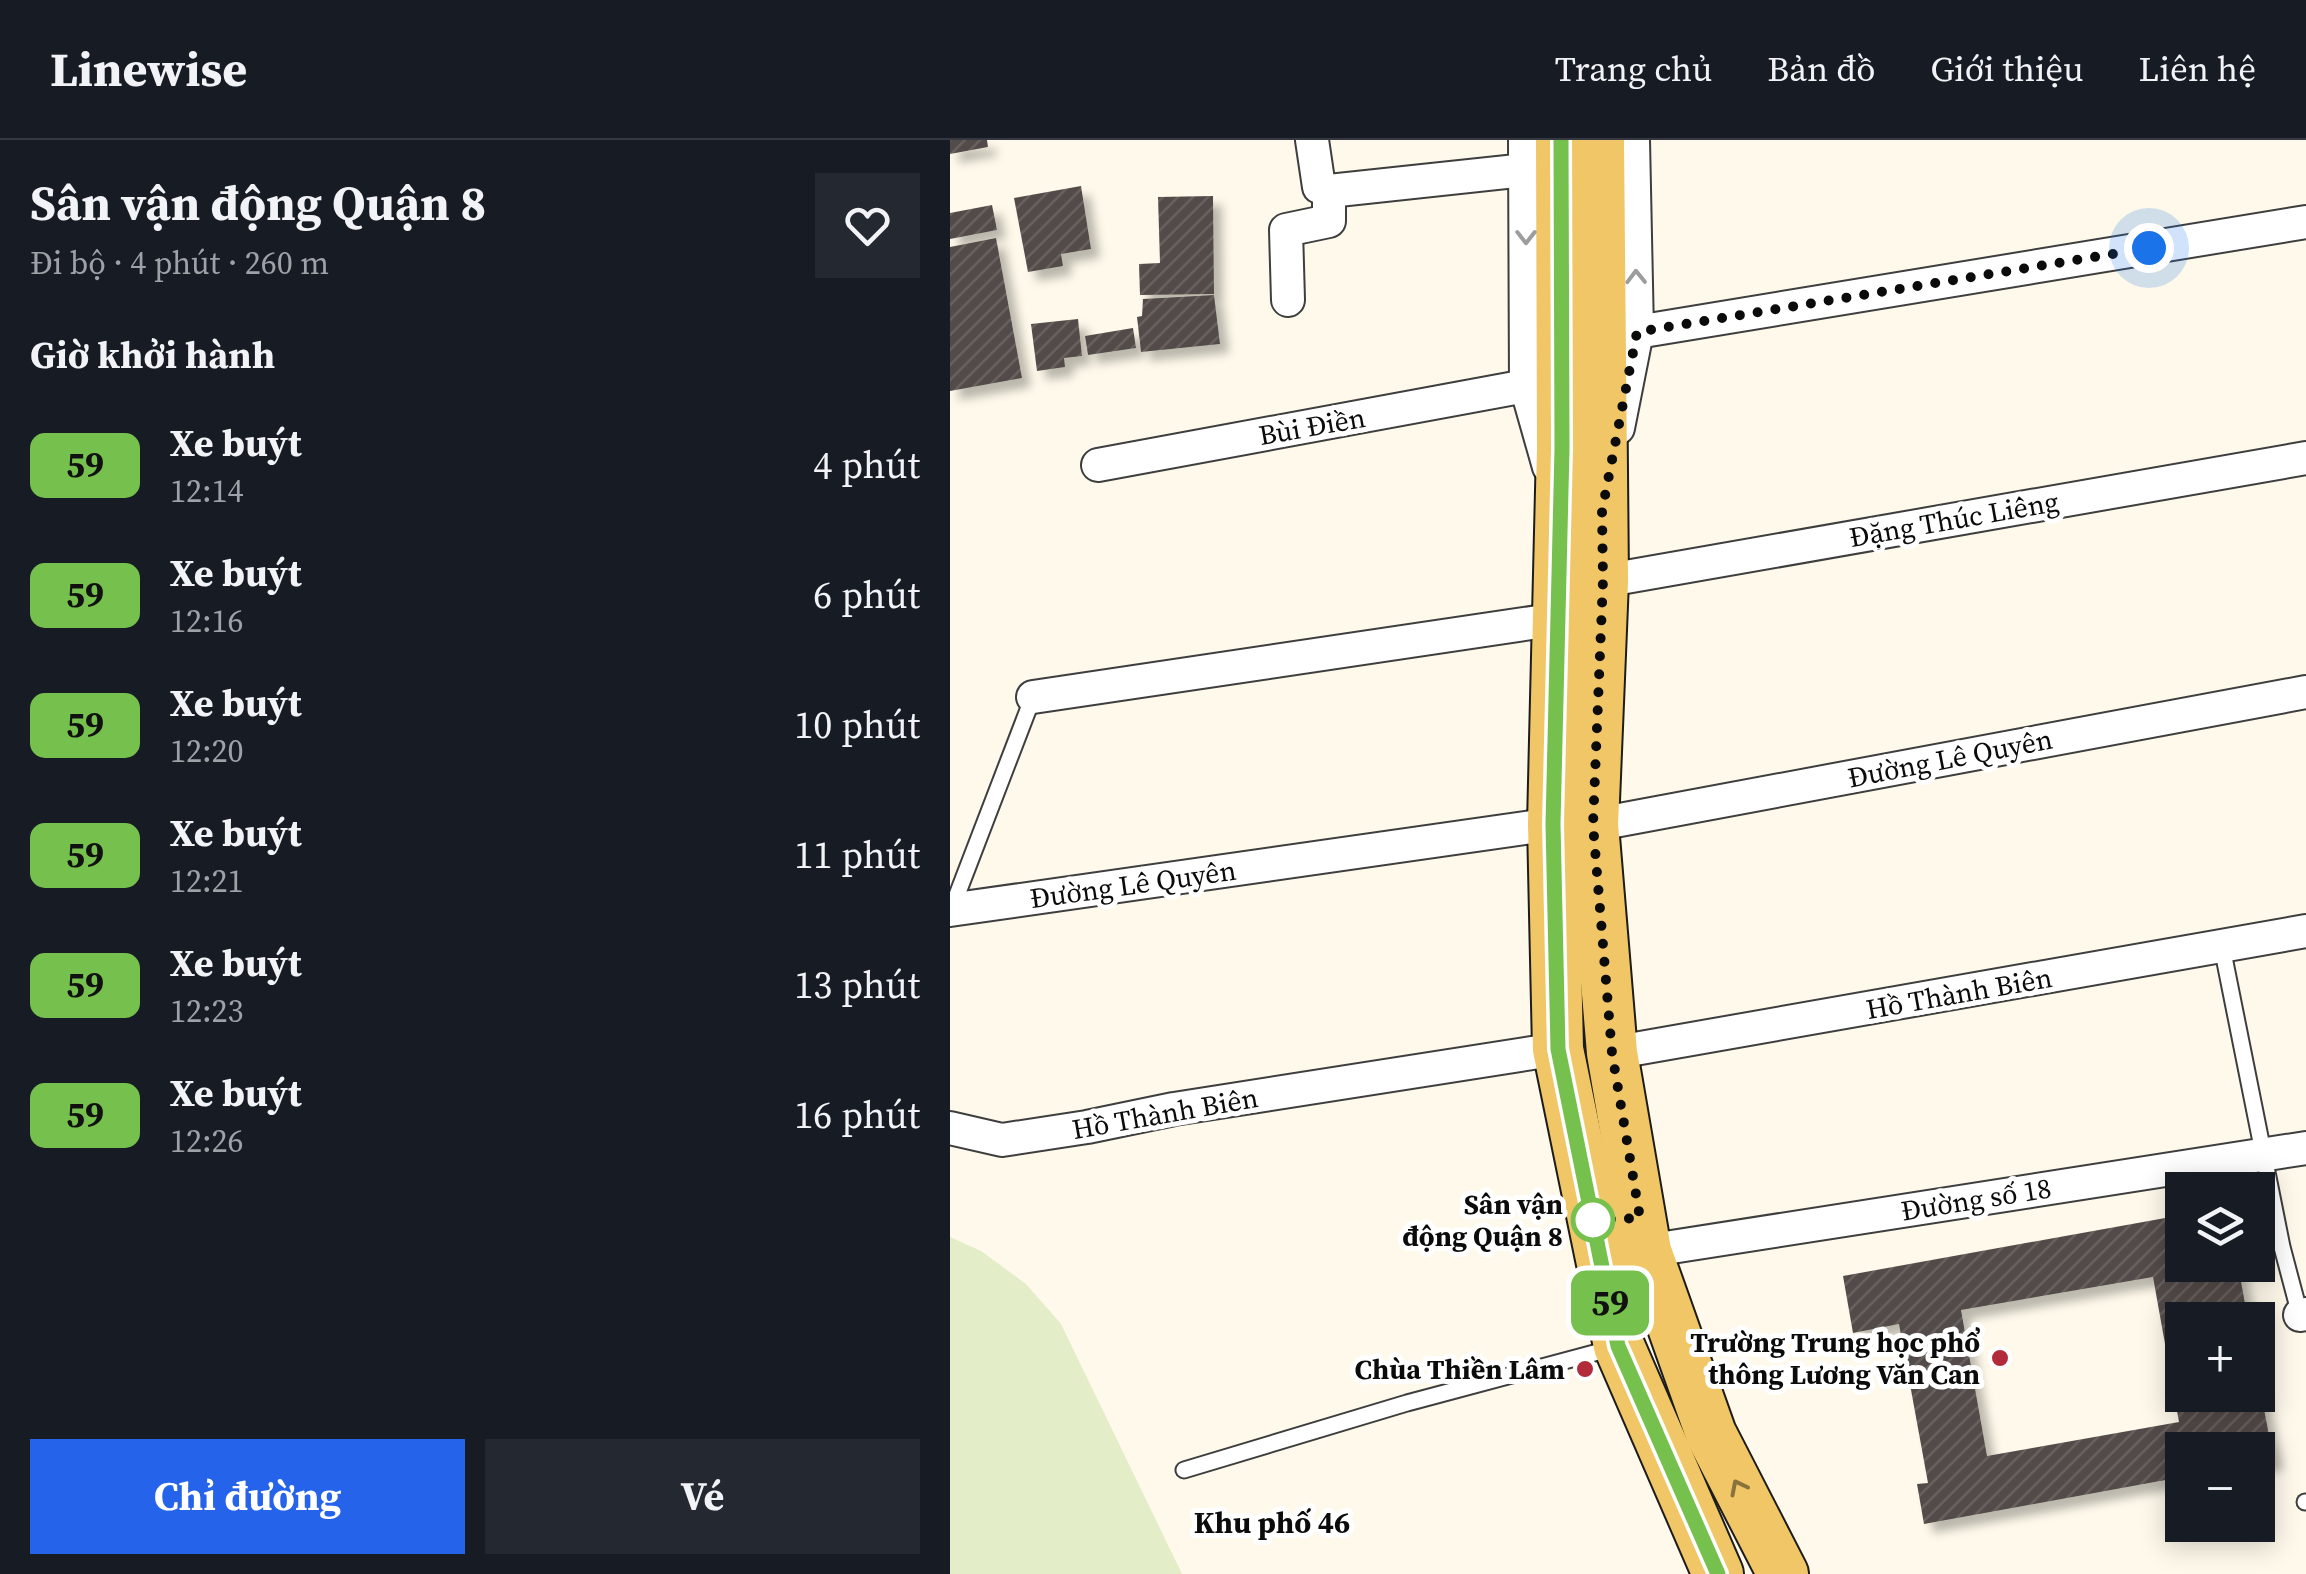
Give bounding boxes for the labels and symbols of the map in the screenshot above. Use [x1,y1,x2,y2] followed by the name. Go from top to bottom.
[2124,223,2174,273] your location
[1515,230,1537,246] one-way arrow
[1625,268,1647,284] one-way arrow
[1256,398,1368,454] street label: Bùi Điền
[1846,482,2062,556] street label: Đặng Thúc Liêng
[1844,720,2056,796] street label: Đường Lê Quyên
[1028,851,1238,917] street label: Đường Lê Quyên
[1863,958,2055,1028] street label: Hồ Thành Biên
[1069,1078,1261,1148] street label: Hồ Thành Biên
[1898,1168,2054,1230] street label: Đường số 18
[1402,1185,1563,1255] place label: Sân vận động Quận 8
[1572,1199,1614,1241] marker: Sân vận động Quận 8
[1565,1270,1655,1336] line badge: 59
[1690,1323,1980,1393] place label: Trường Trung học phổ thông Lương Văn Can
[1989,1347,2011,1369] marker: Trường Trung học phổ thông Lương Văn Can
[1355,1350,1565,1388] place label: Chùa Thiền Lâm
[1574,1358,1596,1380] marker: Chùa Thiền Lâm
[1731,1480,1750,1498] one-way arrow
[1194,1502,1350,1543] district label: Khu phố 46

